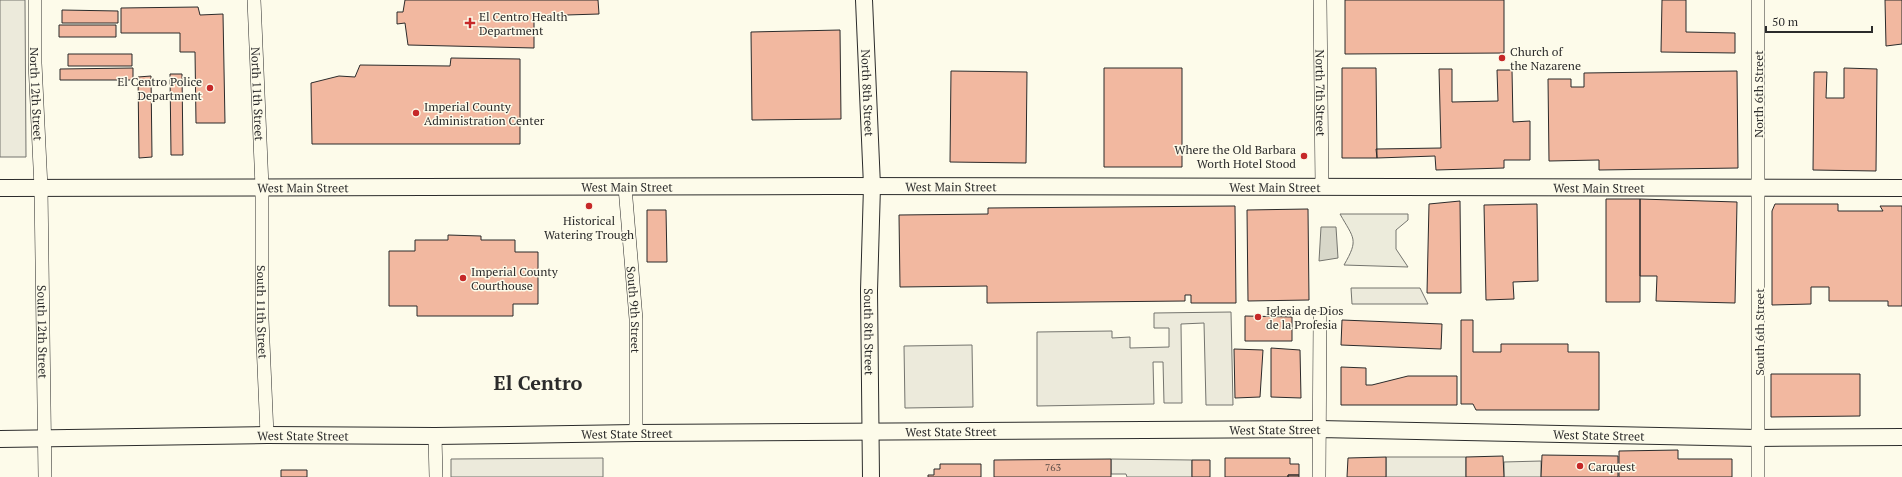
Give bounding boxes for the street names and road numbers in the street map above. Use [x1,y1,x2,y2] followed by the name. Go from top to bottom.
[27,47,46,142] street label: North 12th Street
[249,47,268,142] street label: North 11th Street
[859,49,877,137] street label: North 8th Street
[1313,50,1329,137] street label: North 7th Street
[1751,50,1766,138] street label: North 6th Street
[581,179,673,194] street label: West Main Street
[905,179,997,194] street label: West Main Street
[1229,179,1321,194] street label: West Main Street
[257,180,349,195] street label: West Main Street
[1553,180,1645,195] street label: West Main Street
[254,265,271,359] street label: South 11th Street
[624,265,644,354] street label: South 9th Street
[35,285,51,379] street label: South 12th Street
[861,288,877,376] street label: South 8th Street
[1752,288,1767,376] street label: South 6th Street
[1229,421,1321,437] street label: West State Street
[905,423,997,439] street label: West State Street
[581,425,673,441] street label: West State Street
[1553,426,1645,443] street label: West State Street
[257,427,349,443] street label: West State Street

